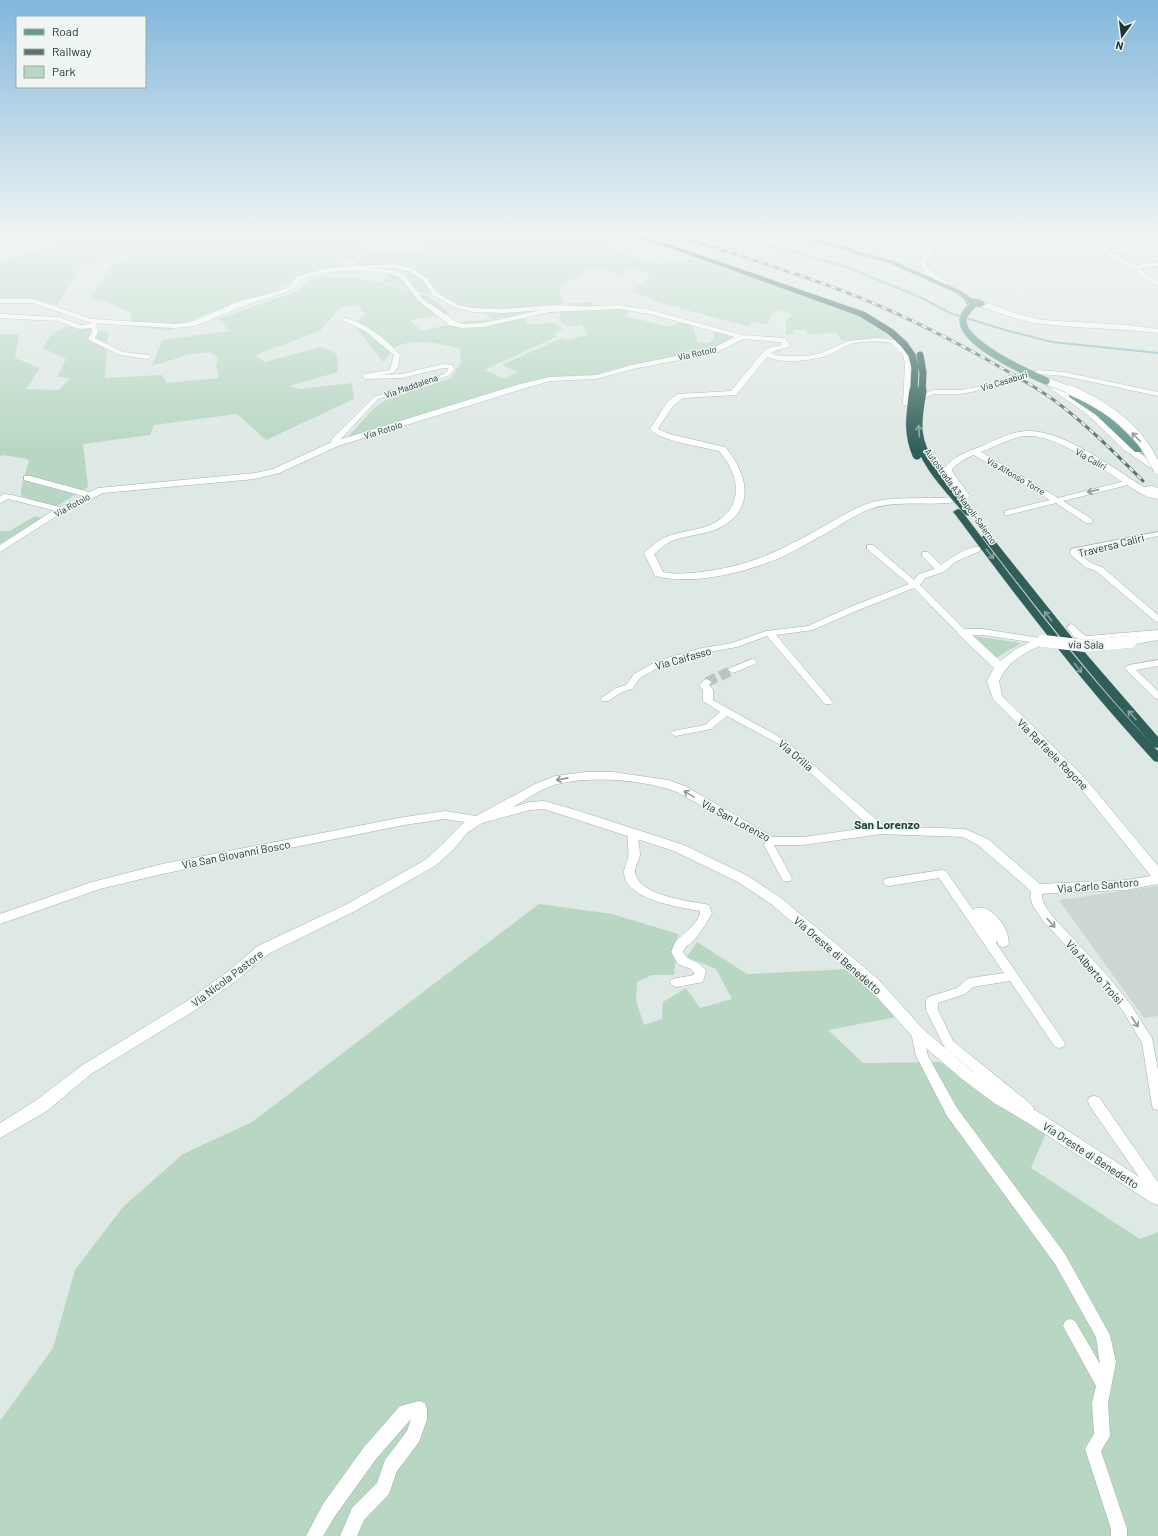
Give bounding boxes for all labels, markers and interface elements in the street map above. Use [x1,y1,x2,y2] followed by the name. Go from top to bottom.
[16,16,146,88] legend
[1102,16,1142,56] north arrow
[52,24,79,38] text: Road
[1114,39,1125,53] text: N
[52,44,92,58] text: Railway
[52,64,76,78] text: Park
[677,344,717,362] street label: Via Rotolo
[979,369,1029,393] street label: Via Casaburi
[383,372,439,400] street label: Via Maddalena
[363,419,403,441] street label: Via Rotolo
[915,425,922,438] one-way arrow
[1131,432,1141,442] one-way arrow
[923,446,999,546] street label: Autostrada A3 Napoli-Salerno
[1073,446,1109,472] street label: Via Caliri
[985,455,1047,497] street label: Via Alfonso Torre
[1087,488,1100,495] one-way arrow
[52,491,92,519] street label: Via Rotolo
[1077,530,1146,559] street label: Traversa Caliri
[986,548,994,559] one-way arrow
[1044,610,1052,621] one-way arrow
[1068,637,1104,651] street label: via Sala
[653,644,713,672] street label: Via Caifasso
[1074,662,1082,673] one-way arrow
[1127,710,1136,720] one-way arrow
[1015,716,1091,792] street label: Via Raffaele Ragone
[776,737,816,773] street label: Via Orilia
[556,775,569,783] one-way arrow
[684,790,695,798] one-way arrow
[699,796,773,844] street label: Via San Lorenzo
[854,817,920,831] district label: San Lorenzo
[181,837,291,871] street label: Via San Giovanni Bosco
[1057,875,1139,895] street label: Via Carlo Santoro
[791,913,885,997] street label: Via Oreste di Benedetto
[1047,918,1056,928] one-way arrow
[1064,937,1127,1007] street label: Via Alberto Troisi
[189,947,266,1009] street label: Via Nicola Pastore
[1132,1016,1140,1028] one-way arrow
[1041,1119,1141,1191] street label: Via Oreste di Benedetto

